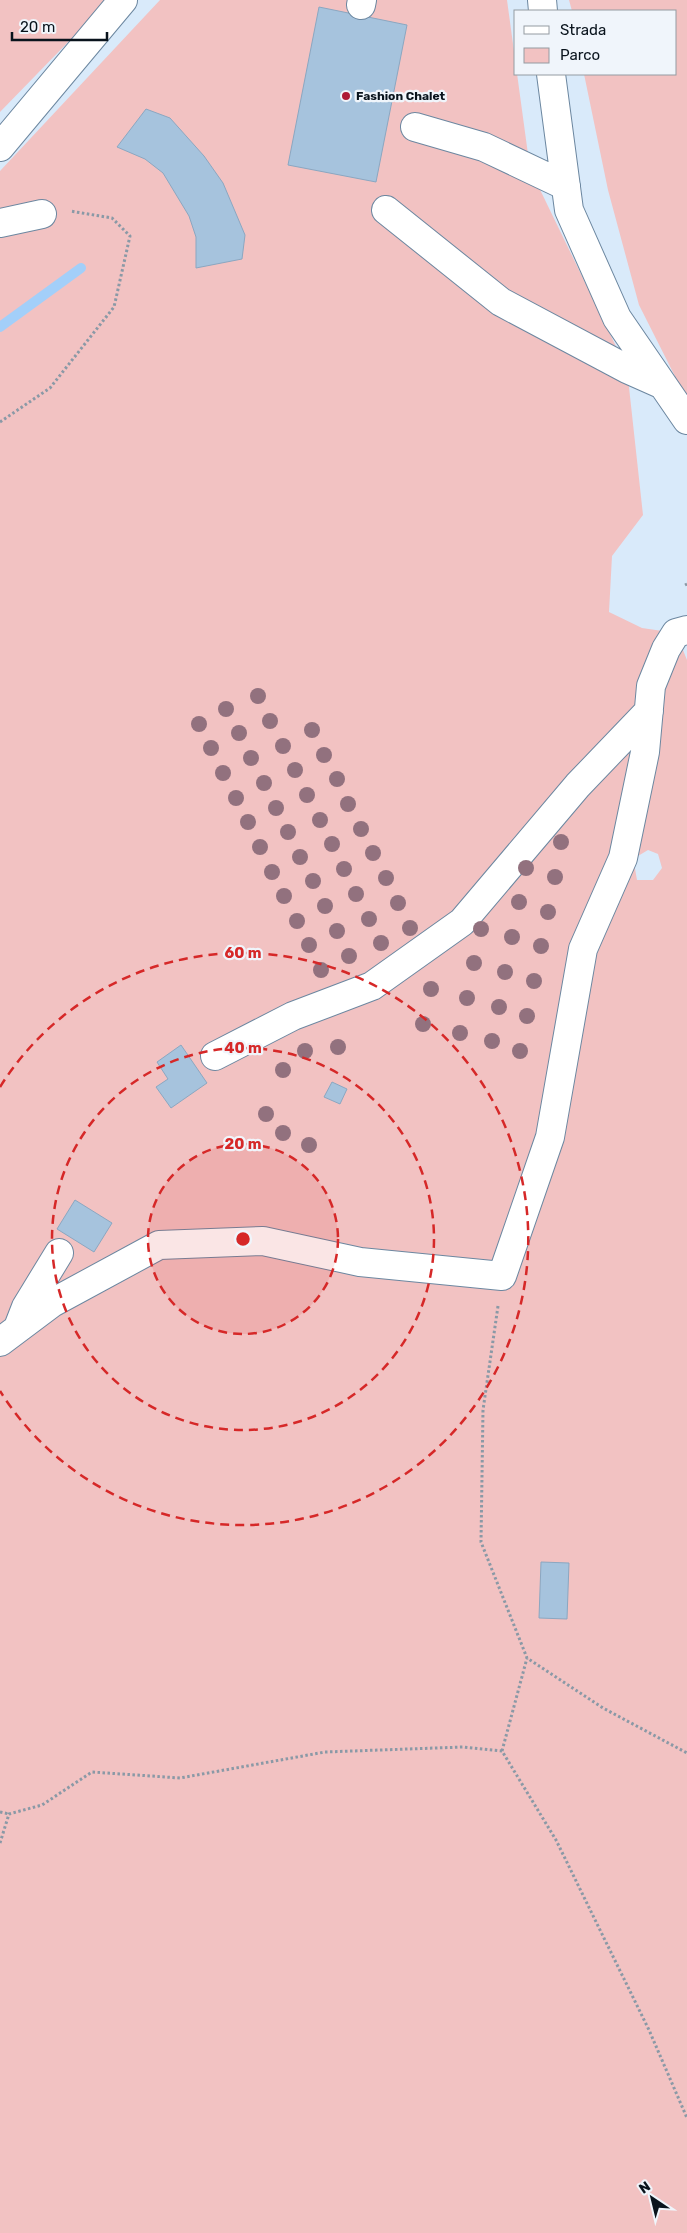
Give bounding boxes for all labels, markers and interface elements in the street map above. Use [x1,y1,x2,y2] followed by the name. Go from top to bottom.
[12,10,108,42] scale bar
[514,10,677,75] legend
[20,18,55,36] text: 20 m
[560,21,606,39] text: Strada
[560,46,600,64] text: Parco
[356,89,446,103] place label: Fashion Chalet
[340,90,352,102] marker: Fashion Chalet
[225,944,261,962] text: 60 m
[224,1039,262,1057] text: 40 m
[225,1135,261,1153] text: 20 m
[234,1230,252,1248] centre of rings
[627,2173,677,2223] north arrow
[636,2178,654,2198] text: N

